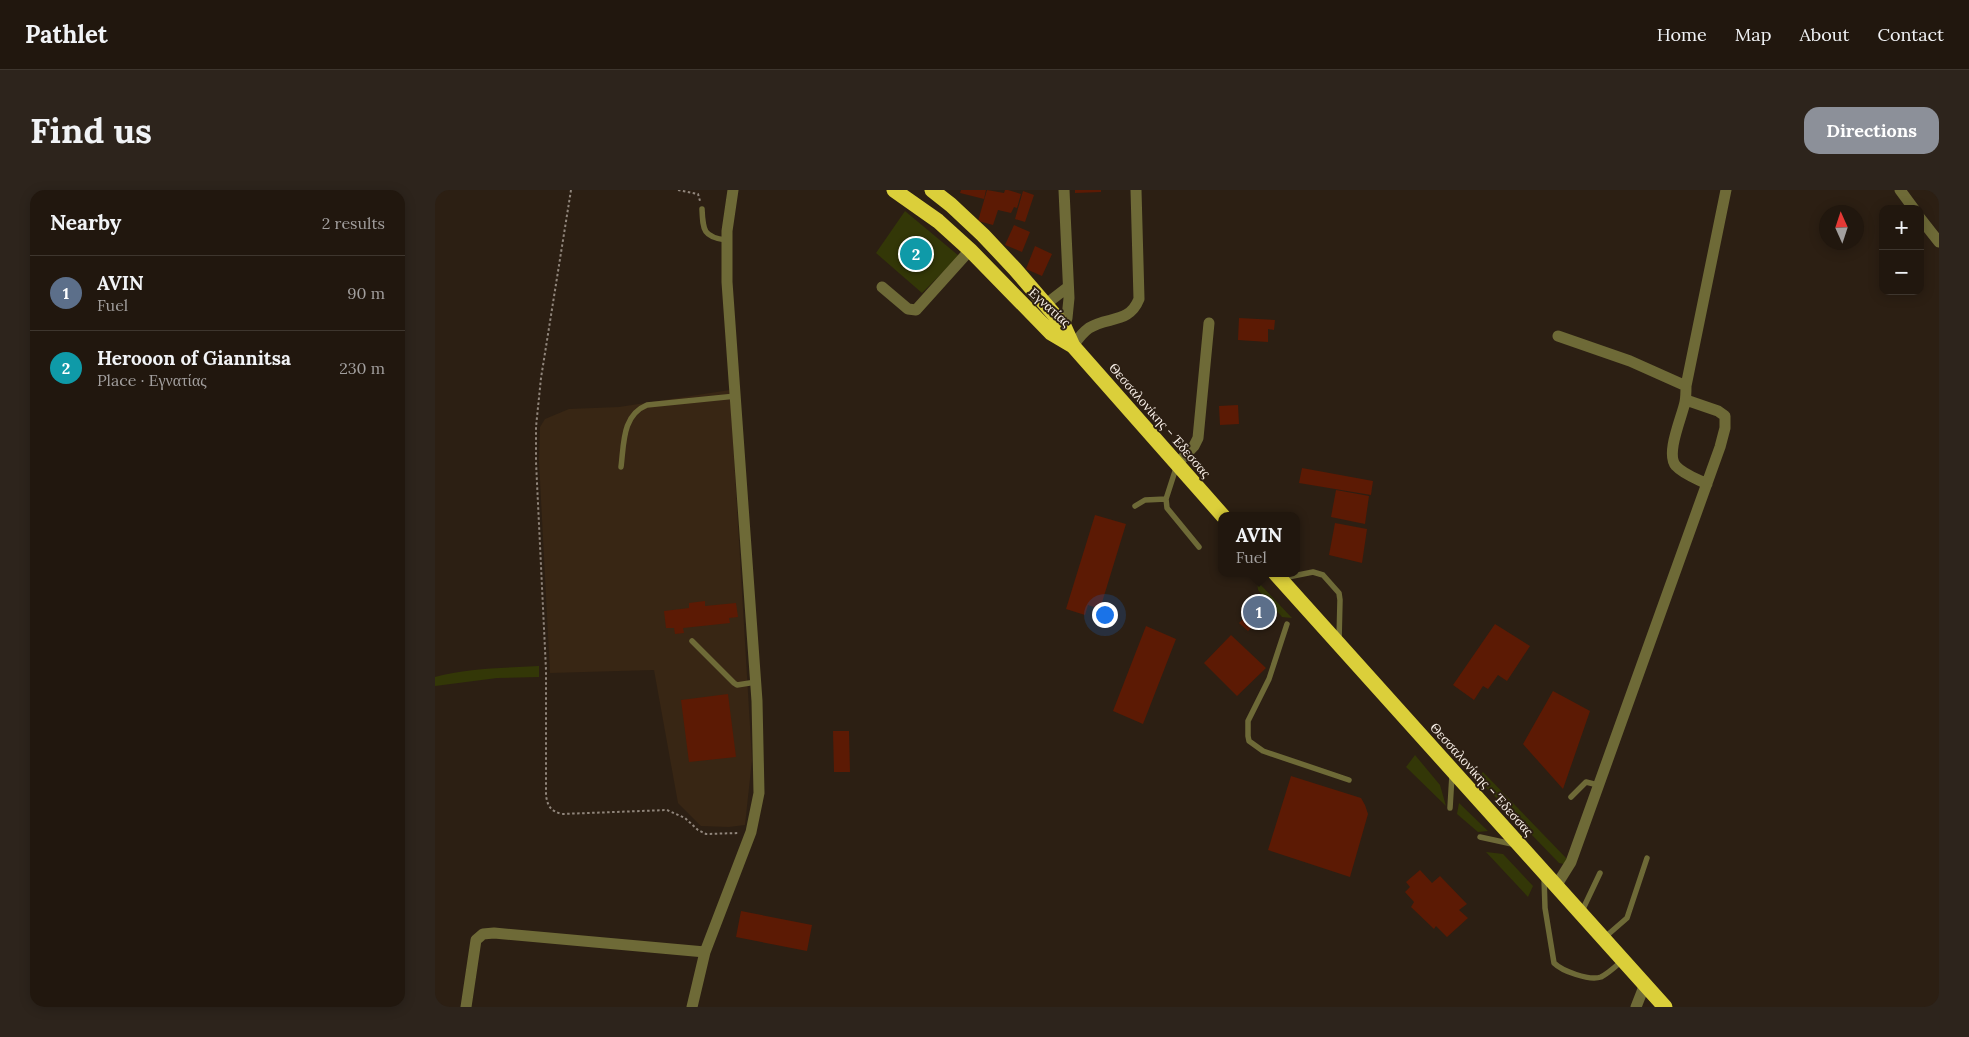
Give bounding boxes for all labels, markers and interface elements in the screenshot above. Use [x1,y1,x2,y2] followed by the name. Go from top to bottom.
[25,19,108,50] text: Pathlet
[1657,23,1707,46] text: Home
[1735,23,1771,46] text: Map
[1799,23,1849,46] text: About
[1877,23,1944,46] text: Contact
[1804,107,1939,154] button: Directions
[30,108,152,153] text: Find us
[1819,205,1864,250] north arrow
[1879,205,1924,295] map controls
[1879,205,1924,250] button: +
[50,209,121,236] text: Nearby
[322,213,385,233] text: 2 results
[900,235,932,273] pin: 2
[1879,250,1924,295] button: −
[97,271,144,295] text: AVIN
[63,283,69,303] text: 1
[347,283,385,303] text: 90 m
[1025,283,1075,331] street label: Εγνατίας
[97,295,128,315] text: Fuel
[97,346,291,370] text: Herooon of Giannitsa
[62,358,70,378] text: 2
[339,358,385,378] text: 230 m
[1105,359,1215,482] street label: Θεσσαλονίκης - Έδεσσας
[97,370,207,390] text: Place · Εγνατίας
[1218,512,1300,577] popup
[1236,523,1282,547] text: AVIN
[1236,547,1267,567] text: Fuel
[1243,593,1275,631] pin: 1
[1092,602,1118,628] your location
[1426,719,1538,840] street label: Θεσσαλονίκης - Έδεσσας

